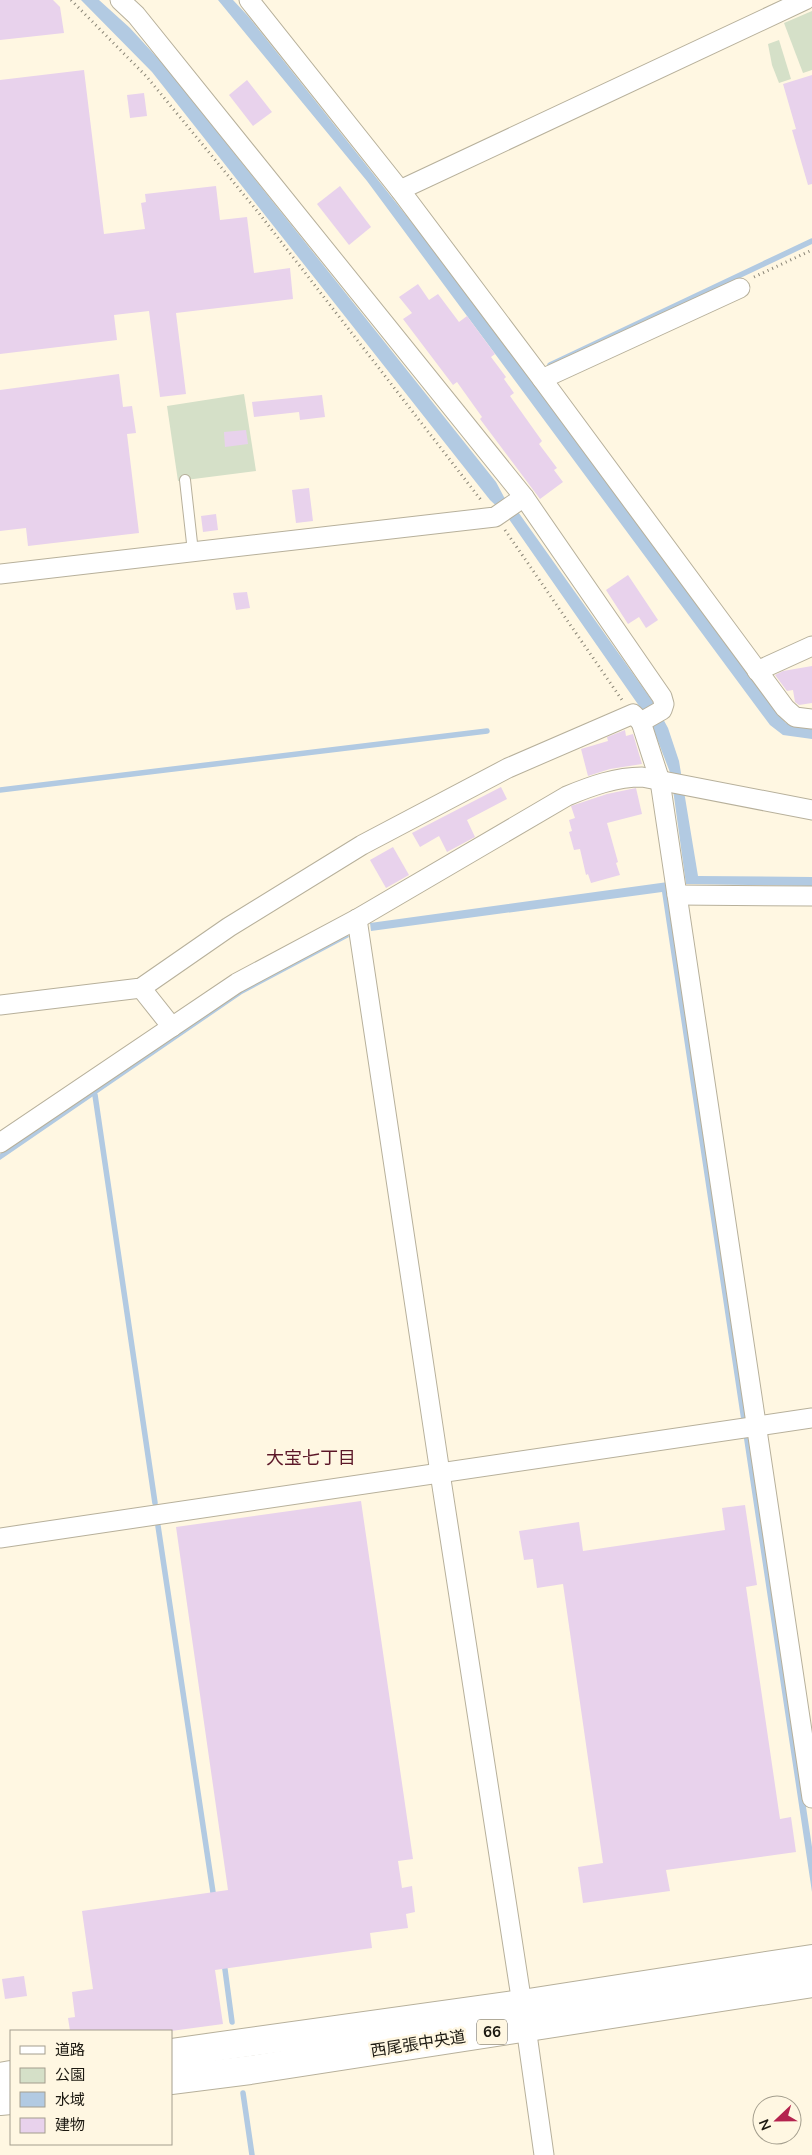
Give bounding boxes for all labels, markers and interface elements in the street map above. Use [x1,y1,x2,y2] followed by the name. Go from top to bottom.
[266,1446,356,1470] district label: 大宝七丁目
[477,2020,507,2044] road number: 66
[369,2026,467,2062] street label: 西尾張中央道
[10,2030,172,2145] legend
[55,2040,85,2060] text: 道路
[55,2065,85,2085] text: 公園
[55,2090,85,2110] text: 水域
[752,2095,802,2145] north arrow
[55,2115,85,2135] text: 建物
[755,2116,776,2133] text: N

